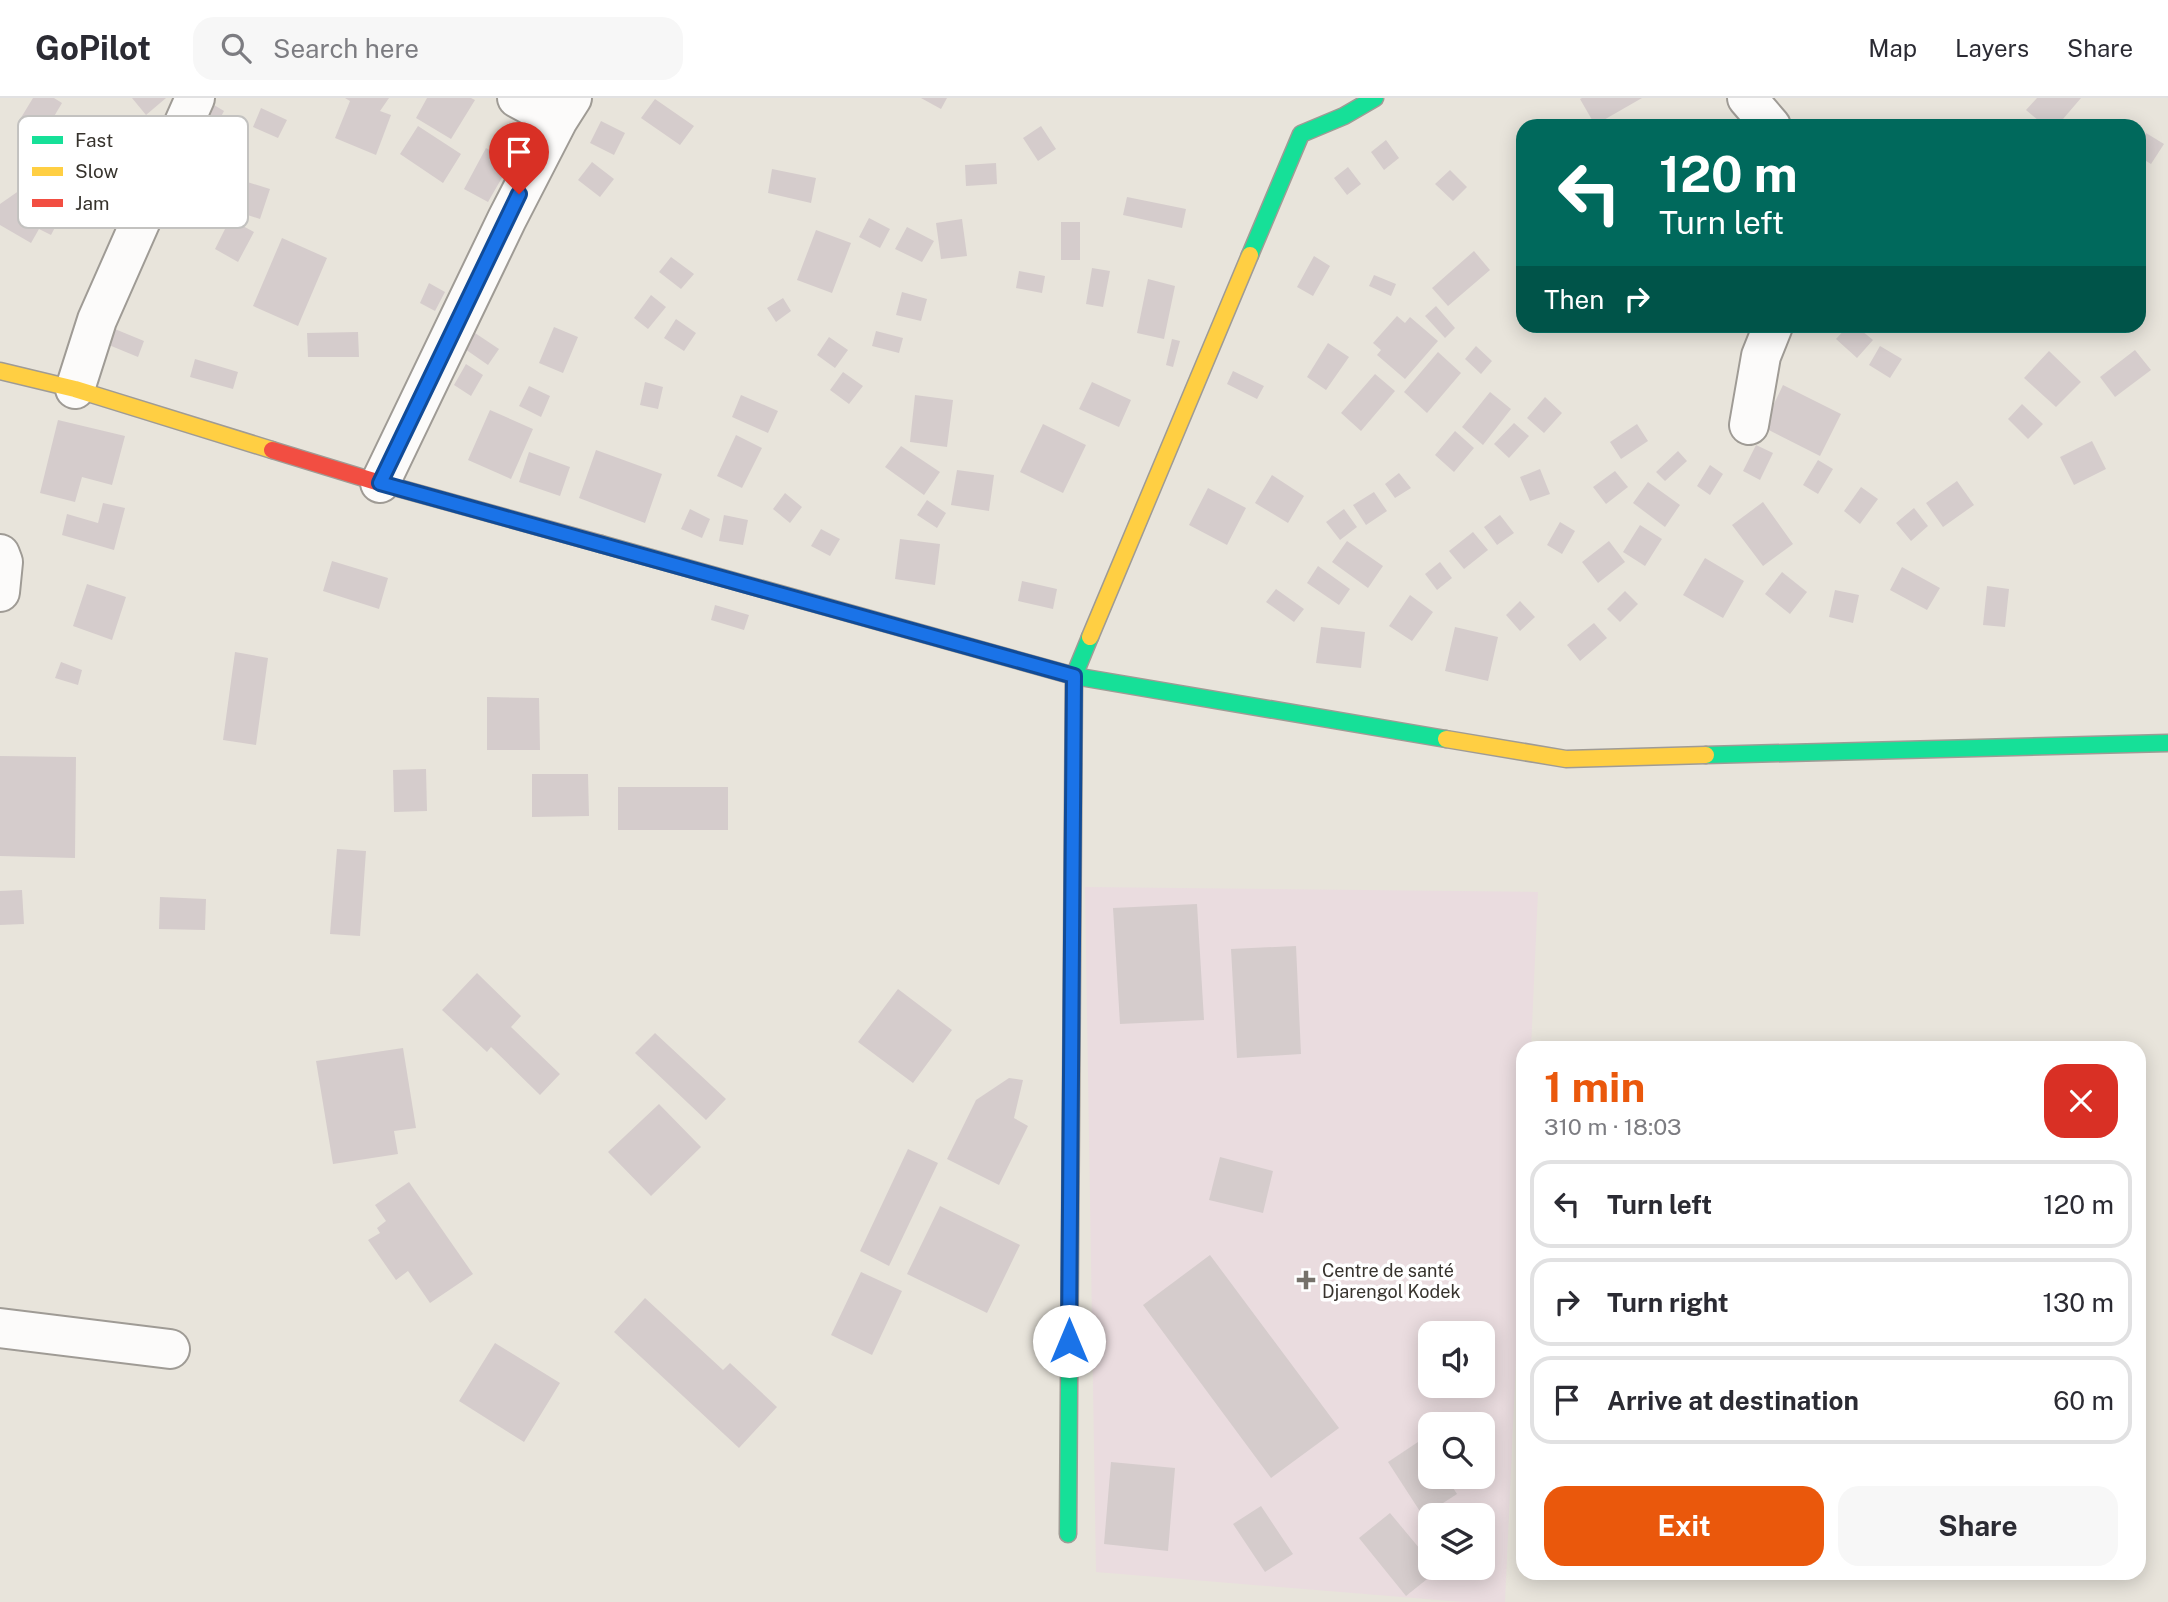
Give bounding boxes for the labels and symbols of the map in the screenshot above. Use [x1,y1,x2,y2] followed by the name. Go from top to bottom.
[18,116,248,228] legend
[489,122,549,194] pin
[75,129,113,151] text: Fast
[75,160,119,182] text: Slow
[75,192,109,214] text: Jam
[1322,1260,1461,1302] place label: Centre de santé Djarengol Kodek
[1296,1270,1316,1290] marker: Centre de santé Djarengol Kodek
[1032,1304,1106,1378] position arrow

